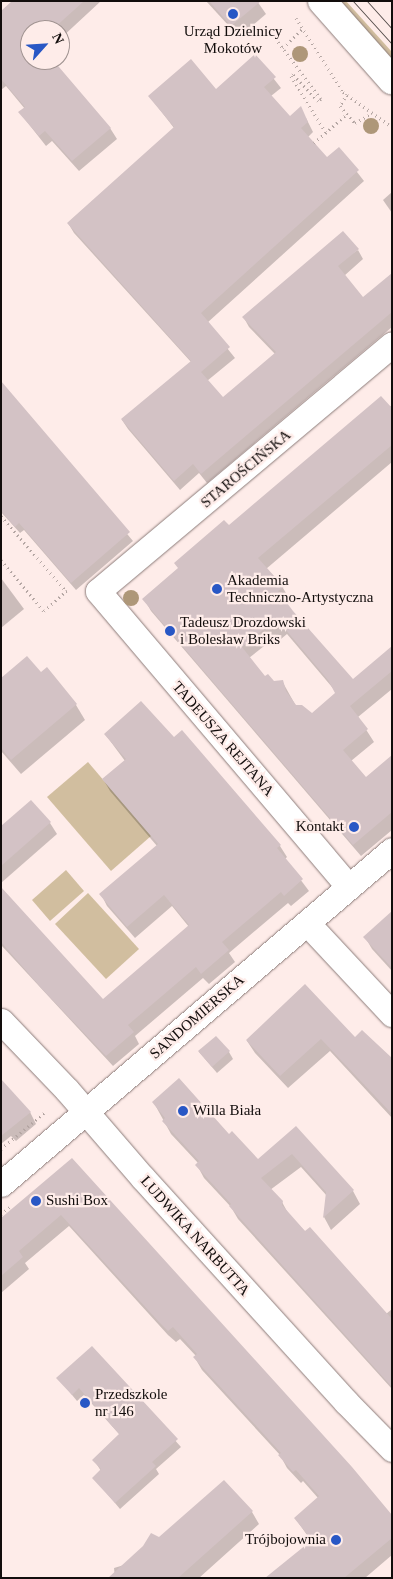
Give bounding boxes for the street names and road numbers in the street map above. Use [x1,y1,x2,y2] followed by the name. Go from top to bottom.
[197,426,295,512] street label: STAROŚCIŃSKA
[168,678,278,800] street label: TADEUSZA REJTANA
[146,971,248,1063] street label: SANDOMIERSKA
[136,1172,254,1300] street label: LUDWIKA NARBUTTA

